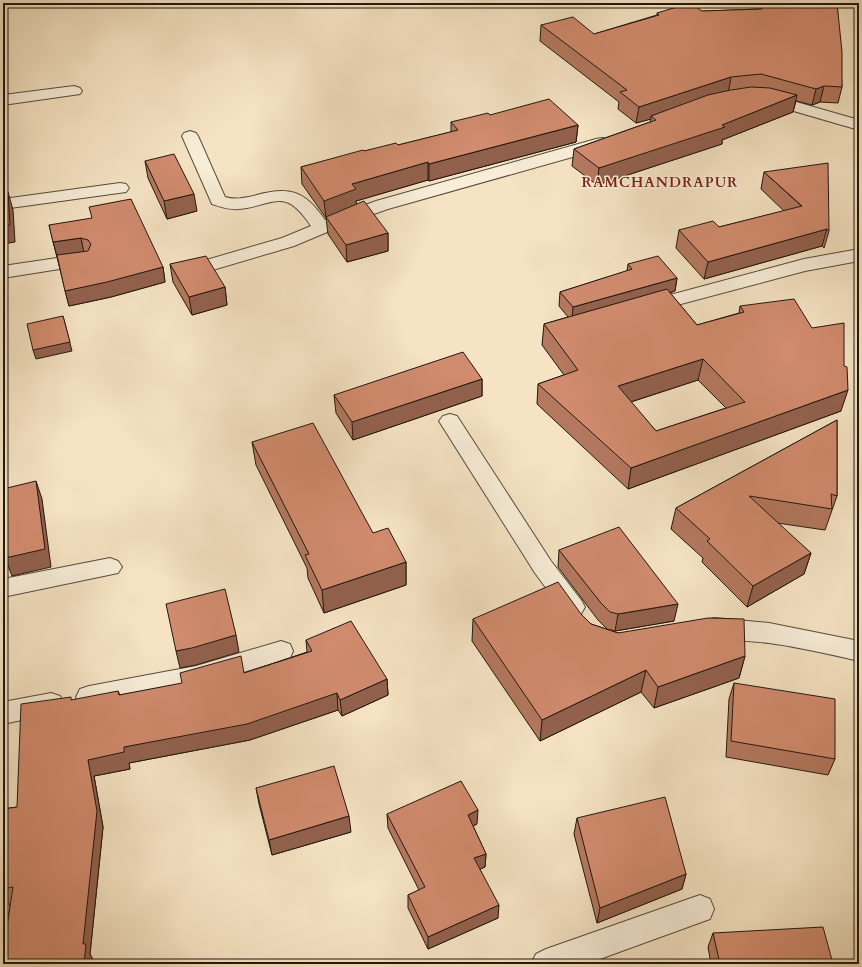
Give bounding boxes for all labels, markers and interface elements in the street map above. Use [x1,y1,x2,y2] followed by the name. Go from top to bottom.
[582,173,738,192] district label: RAMCHANDRAPUR

